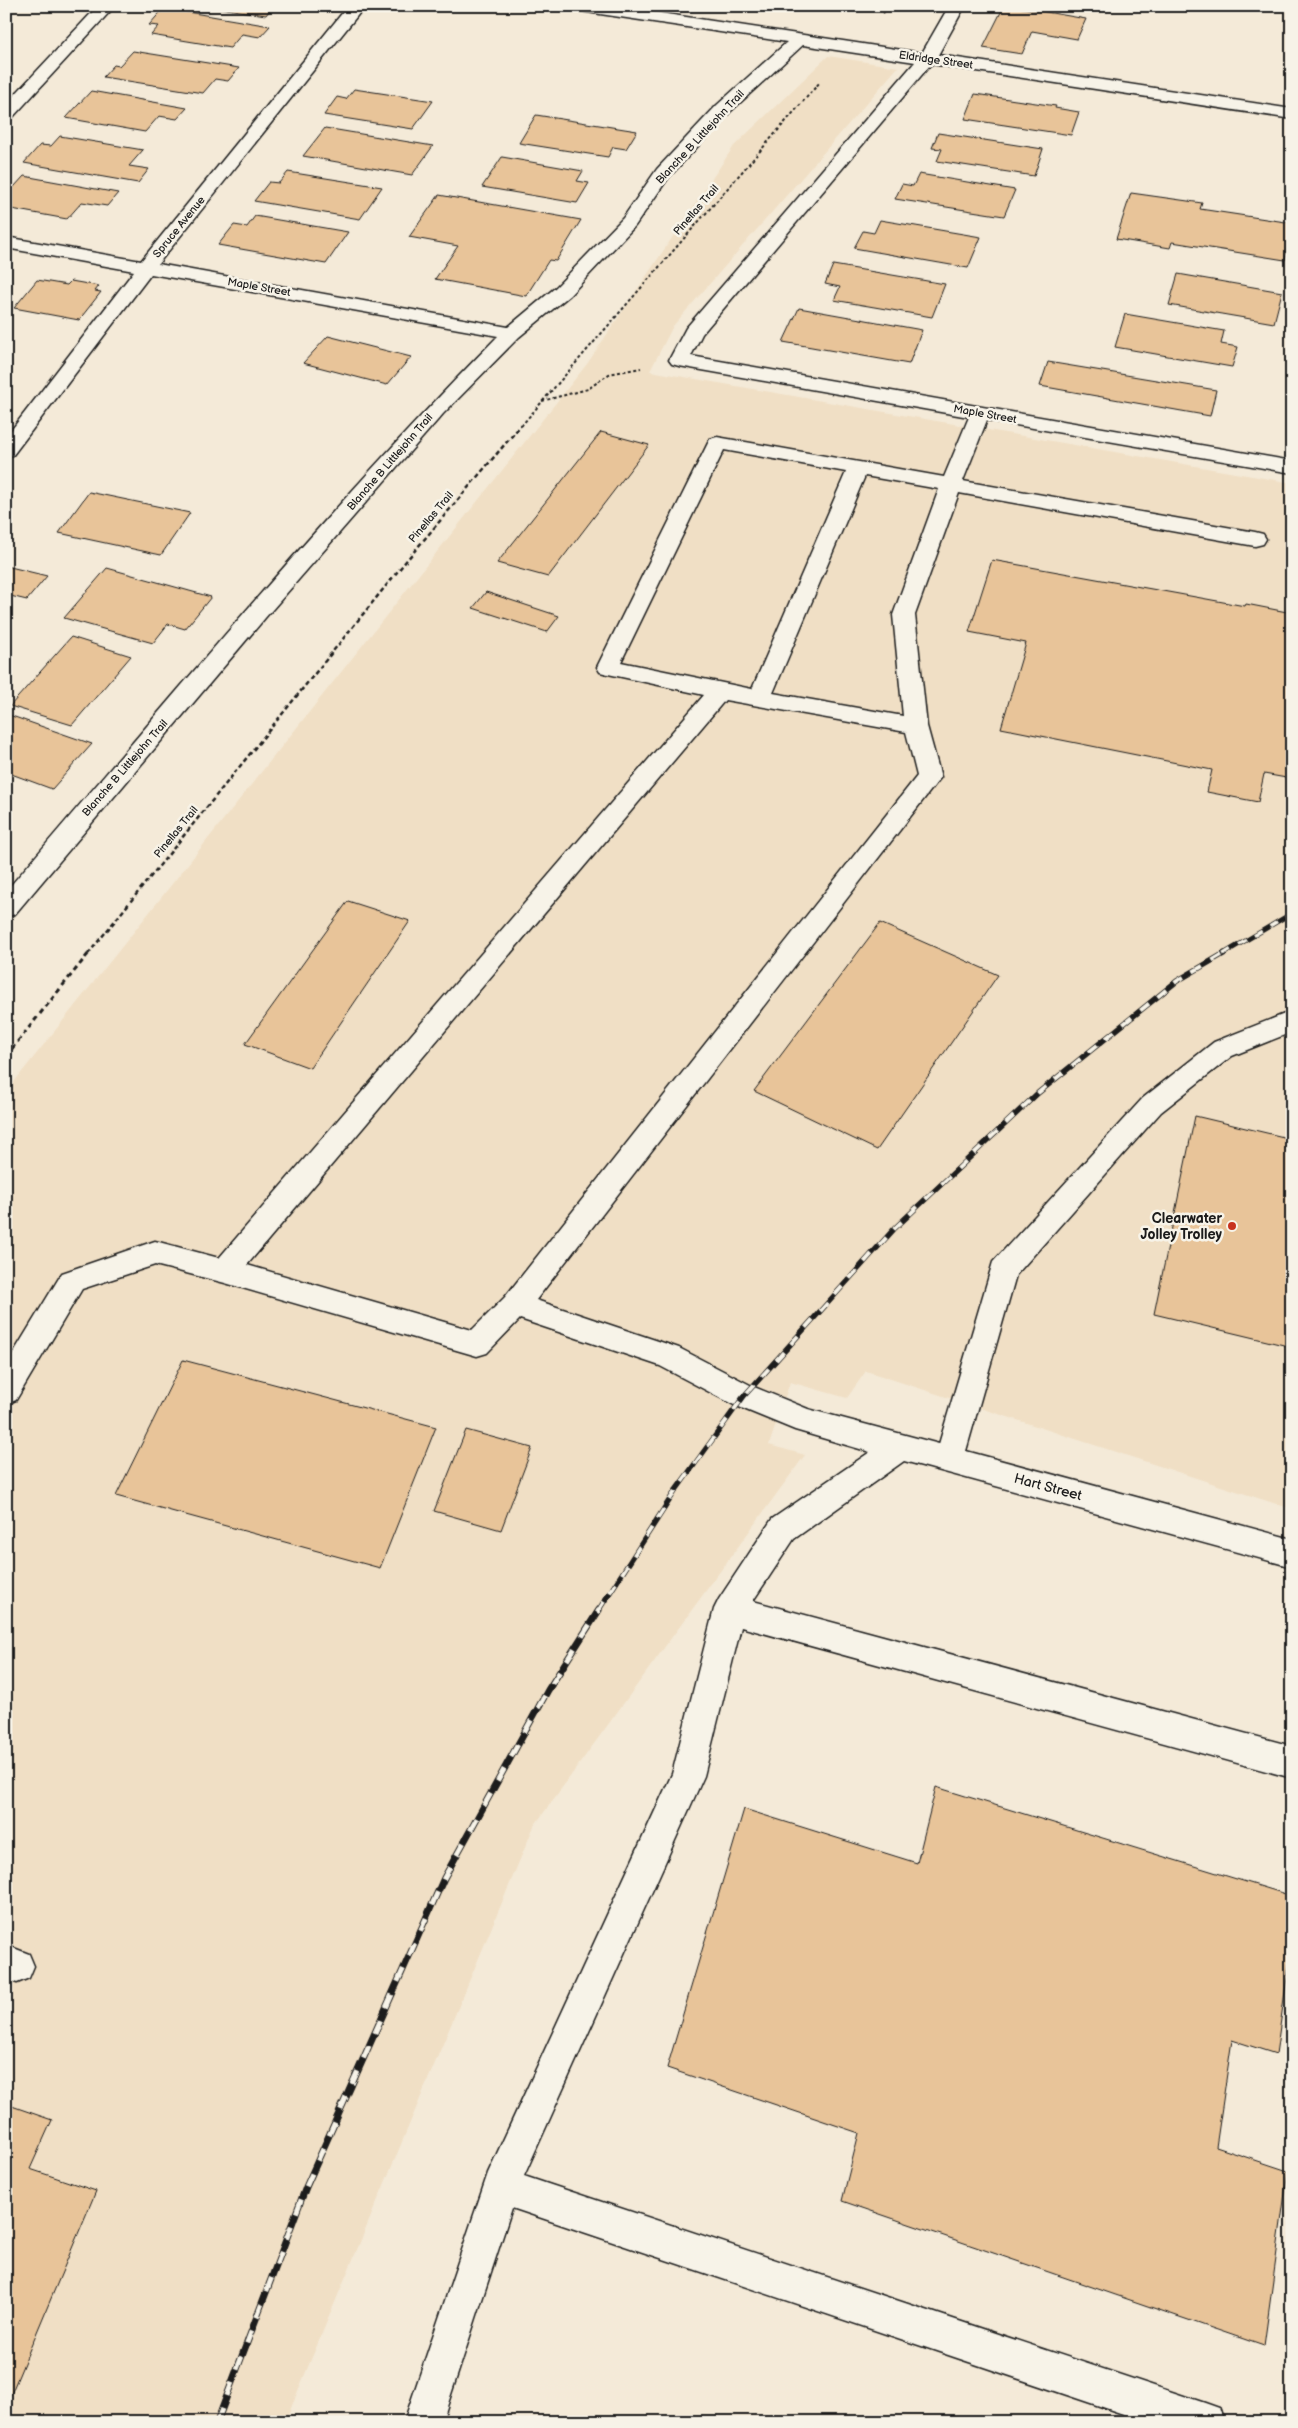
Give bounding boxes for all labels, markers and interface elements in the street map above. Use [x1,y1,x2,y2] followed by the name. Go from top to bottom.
[898,48,974,72] street label: Eldridge Street
[653,87,747,187] street label: Blanche B Littlejohn Trail
[671,182,721,238] street label: Pinellas Trail
[150,193,208,260] street label: Spruce Avenue
[226,275,292,299] street label: Maple Street
[952,402,1018,426] street label: Maple Street
[345,411,435,513] street label: Blanche B Littlejohn Trail
[406,489,456,545] street label: Pinellas Trail
[80,717,170,819] street label: Blanche B Littlejohn Trail
[151,804,201,860] street label: Pinellas Trail
[1140,1210,1223,1243] place label: Clearwater Jolley Trolley
[1226,1220,1238,1232] marker: Clearwater Jolley Trolley
[1012,1470,1084,1504] street label: Hart Street

